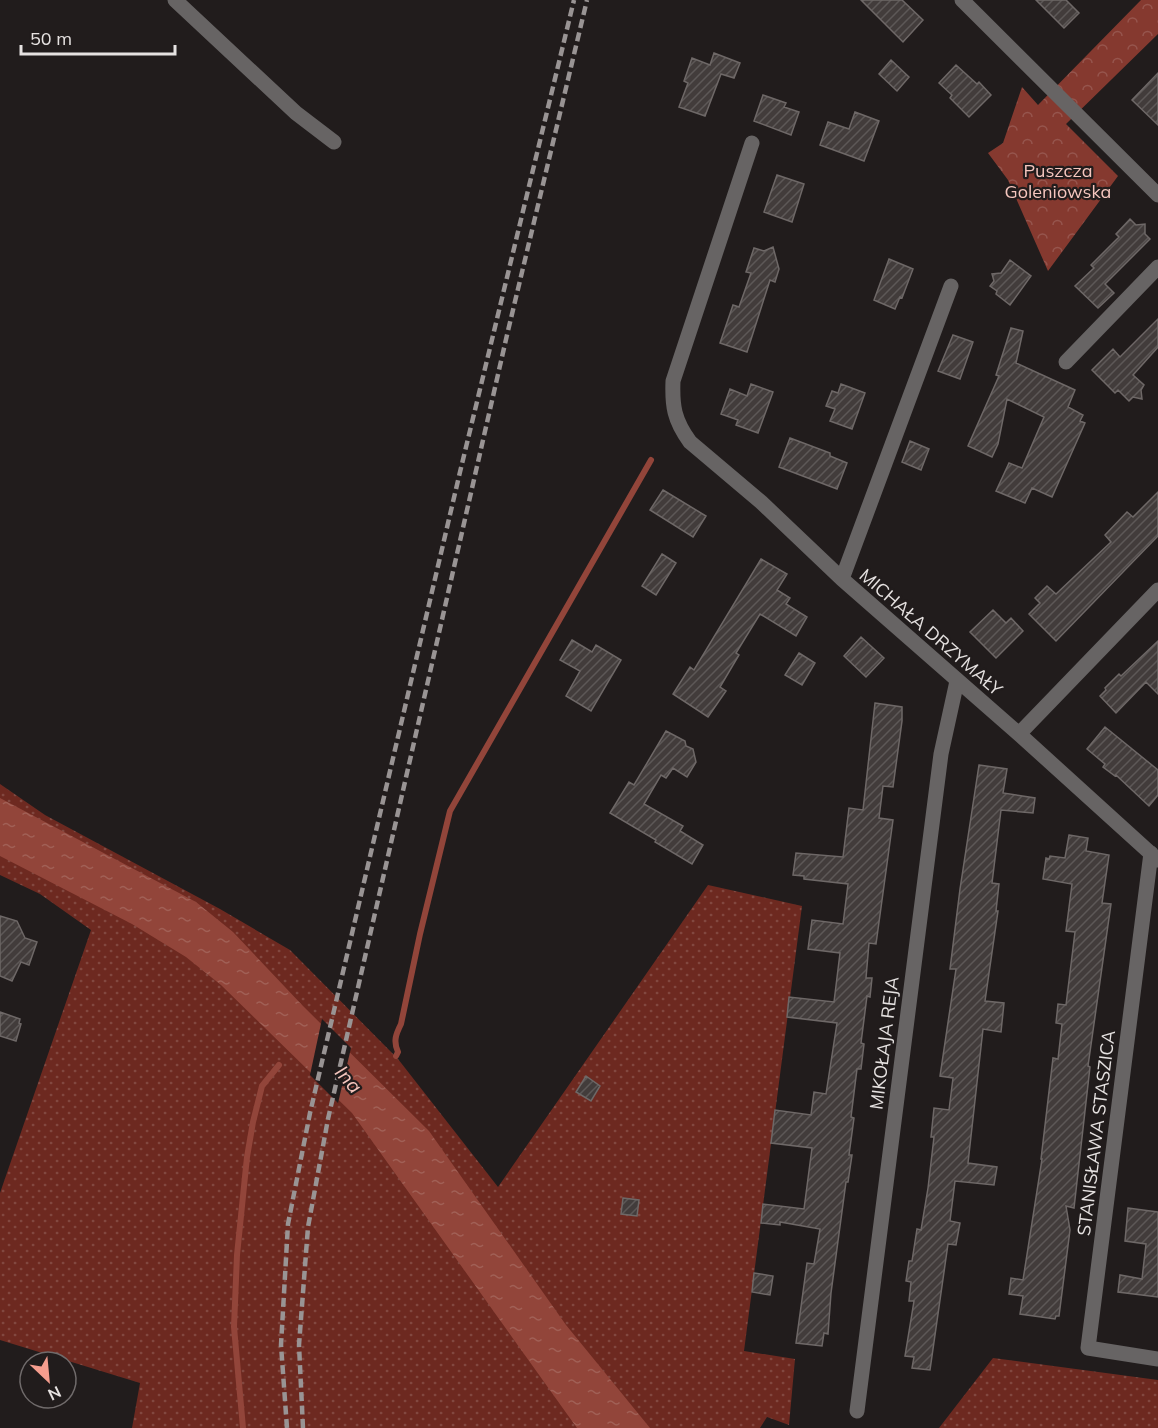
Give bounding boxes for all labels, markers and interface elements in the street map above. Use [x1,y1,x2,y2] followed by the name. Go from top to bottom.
[21,18,176,56] scale bar
[30,27,72,50] text: 50 m
[1005,159,1111,203] park label: Puszcza Goleniowska
[855,564,1008,701] street label: MICHAŁA DRZYMAŁY
[864,975,904,1111] street label: MIKOŁAJA REJA
[1072,1029,1120,1237] street label: STANISŁAWA STASZICA
[330,1060,368,1098] water label: Ina
[18,1350,78,1410] north arrow
[45,1382,64,1405] text: N

